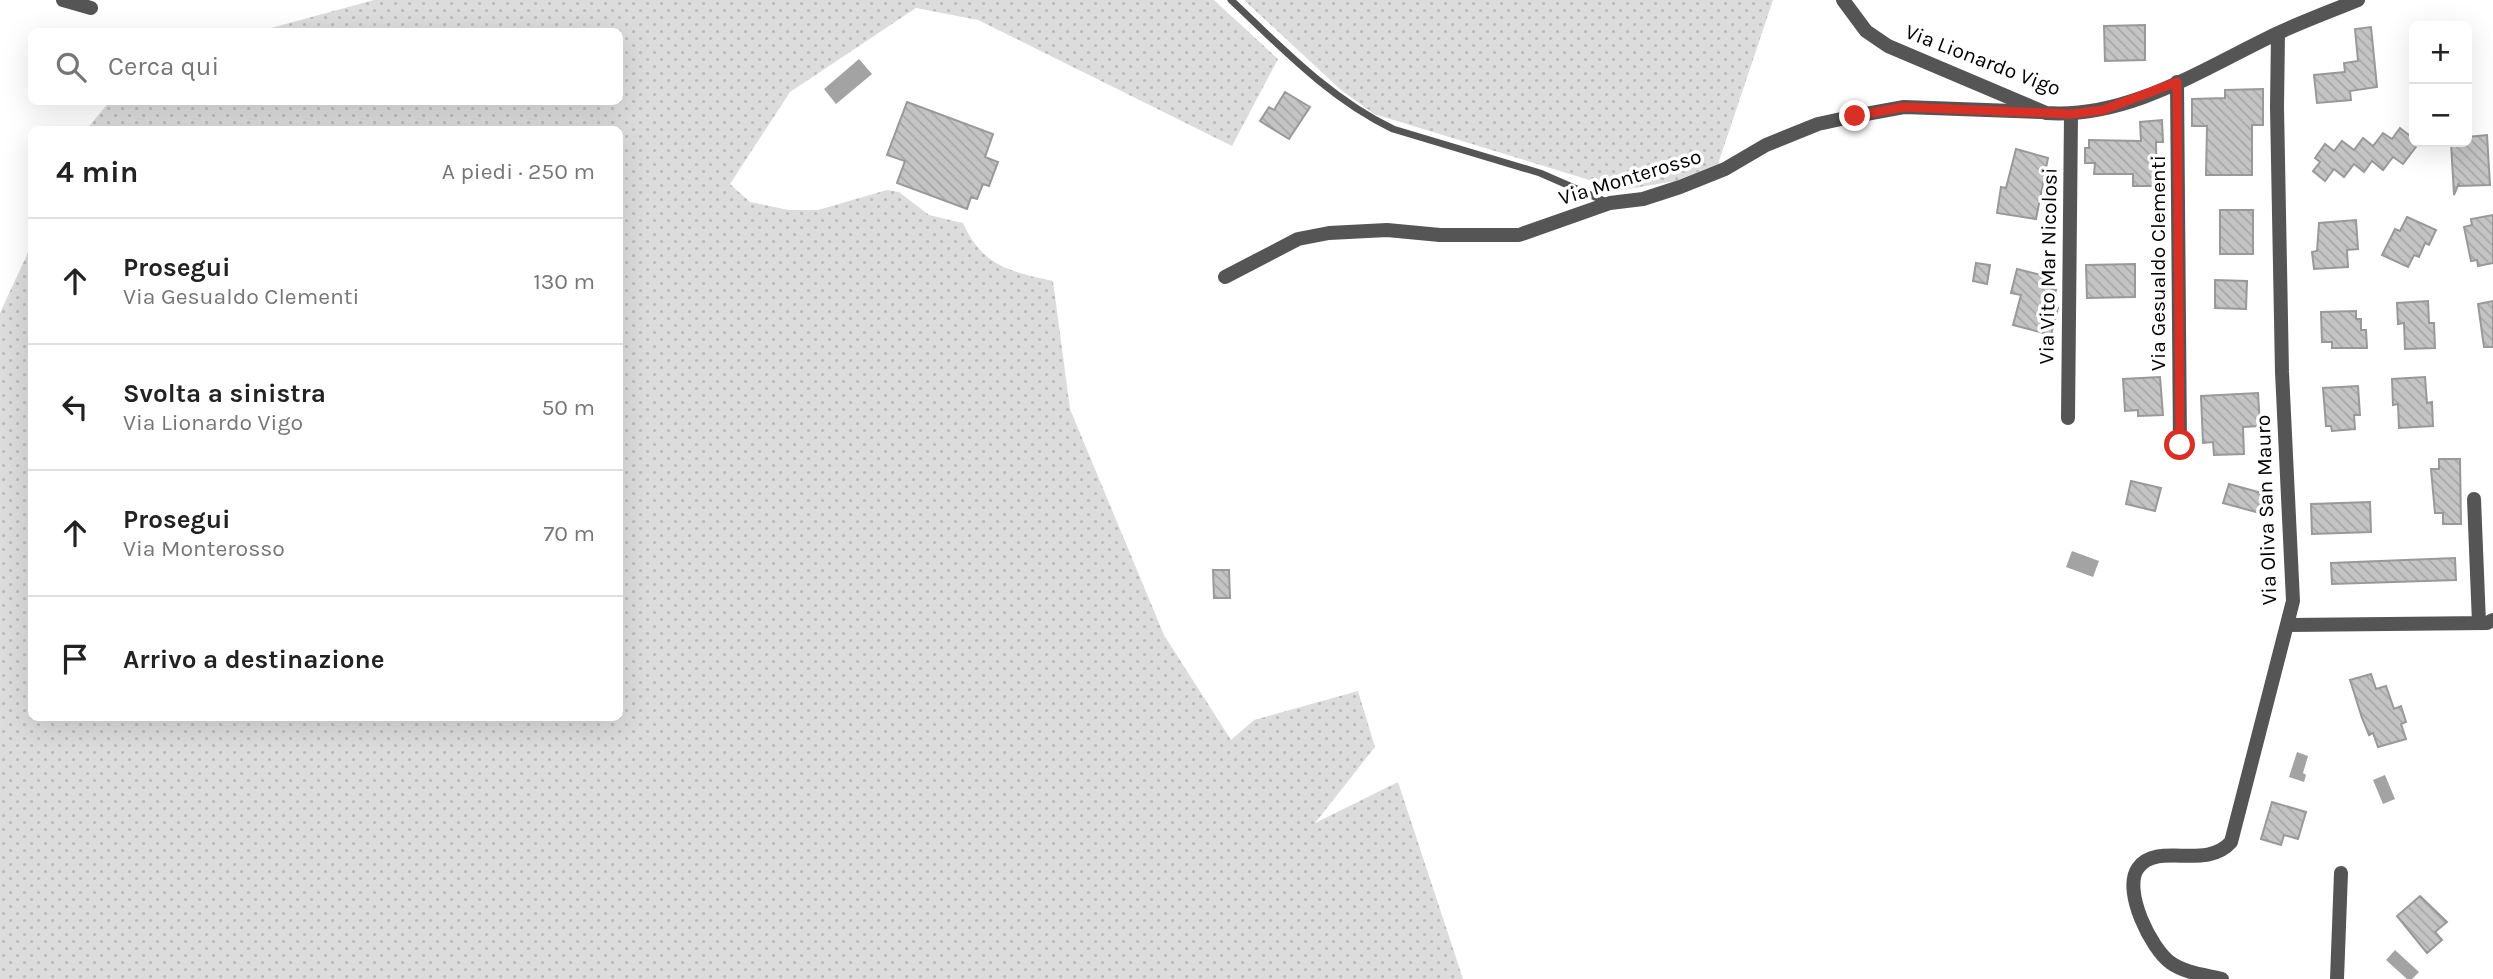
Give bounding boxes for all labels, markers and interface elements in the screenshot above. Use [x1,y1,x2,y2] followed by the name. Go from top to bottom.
[1902,19,2064,101] street label: Via Lionardo Vigo
[2409,21,2472,147] map controls
[2409,21,2472,84] button: +
[28,28,623,105] search box
[52,48,90,86] icon: search
[108,51,219,82] text: Cerca qui
[2409,84,2472,147] button: −
[1839,100,1870,131] route end
[1556,144,1704,210] street label: Via Monterosso
[56,154,138,190] text: 4 min
[2146,155,2170,371] street label: Via Gesualdo Clementi
[442,158,595,185] text: A piedi · 250 m
[2034,168,2062,364] street label: Via Vito Mar Nicolosi
[123,252,230,283] text: Prosegui
[56,262,94,300] icon: ahead
[533,268,595,295] text: 130 m
[123,283,359,310] text: Via Gesualdo Clementi
[123,378,326,409] text: Svolta a sinistra
[56,388,94,426] icon: left
[541,394,595,421] text: 50 m
[123,409,303,436] text: Via Lionardo Vigo
[2251,414,2281,606] street label: Via Oliva San Mauro
[2164,429,2195,460] route start
[123,504,230,535] text: Prosegui
[56,514,94,552] icon: ahead
[544,520,595,547] text: 70 m
[123,535,285,562] text: Via Monterosso
[56,640,94,678] icon: arrive
[123,644,385,675] text: Arrivo a destinazione

